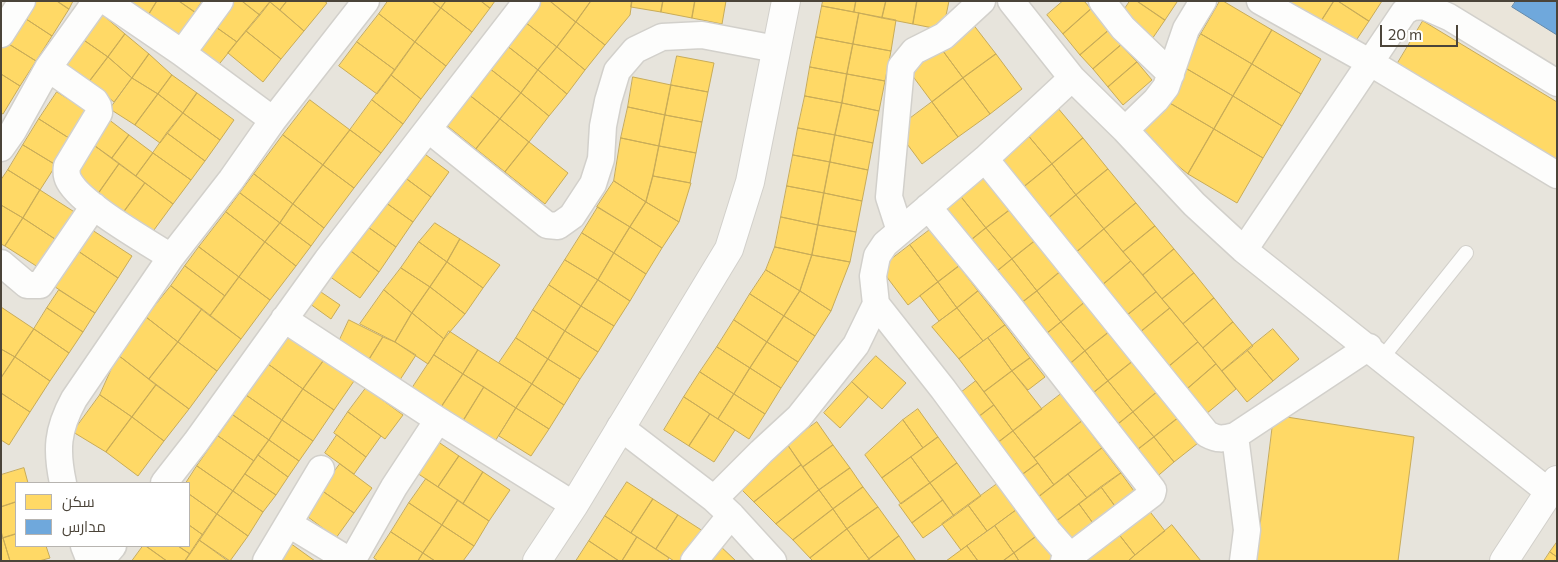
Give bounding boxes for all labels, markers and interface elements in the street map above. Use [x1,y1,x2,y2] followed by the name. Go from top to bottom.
[1383,15,1460,47] scale bar
[1388,25,1422,43] text: 20 m
[15,482,190,547] legend
[62,492,95,510] text: سكن
[62,517,106,535] text: مدارس

